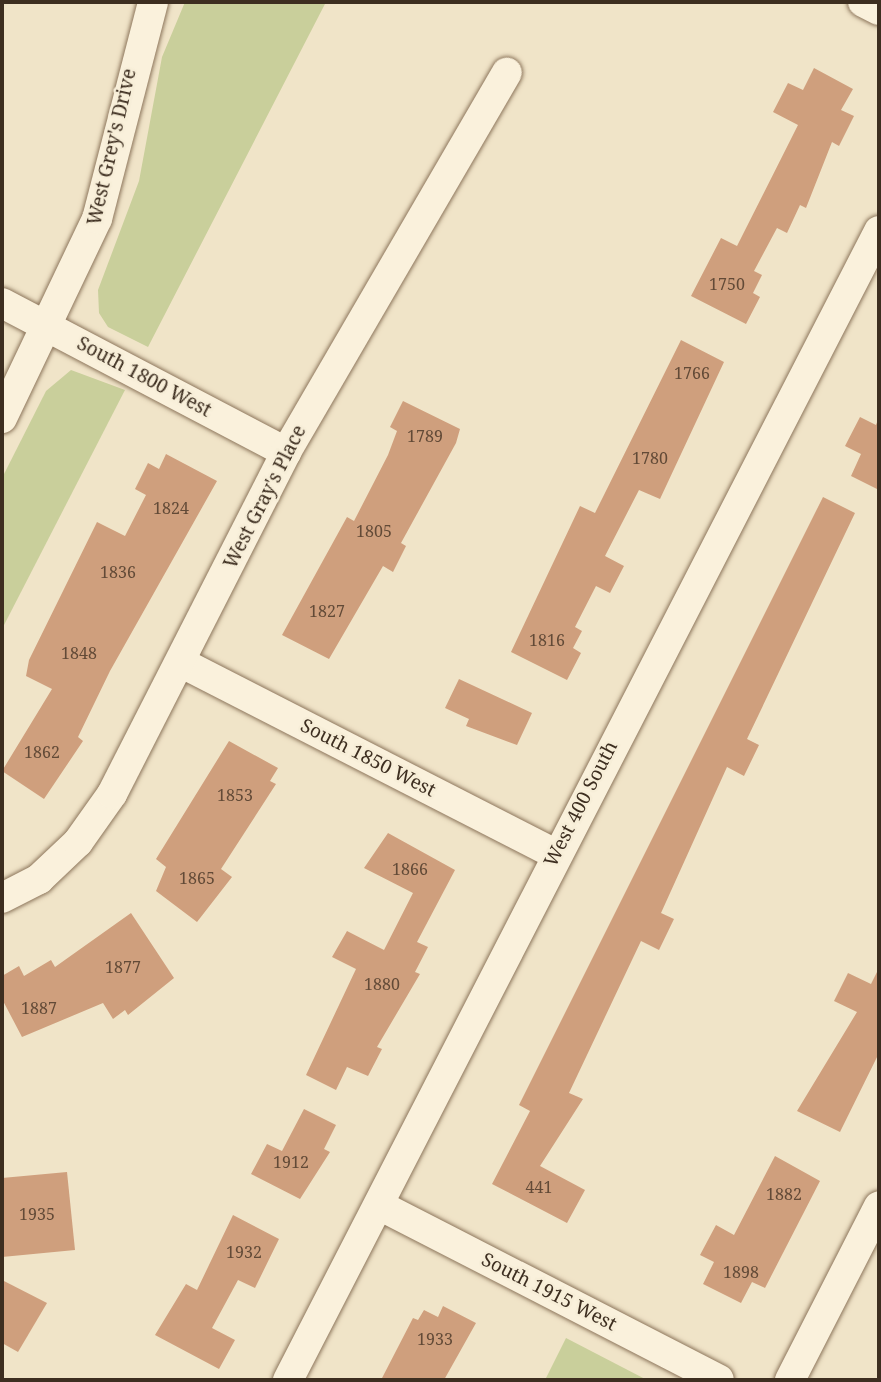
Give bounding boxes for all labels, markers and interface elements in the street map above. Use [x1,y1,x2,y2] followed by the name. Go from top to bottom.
[83,66,141,228] street label: West Grey's Drive
[709,274,745,294] house number: 1750
[73,332,215,422] street label: South 1800 West
[674,363,710,383] house number: 1766
[219,422,311,572] street label: West Gray's Place
[407,426,443,446] house number: 1789
[632,448,668,468] house number: 1780
[153,498,189,518] house number: 1824
[356,521,392,541] house number: 1805
[100,562,136,582] house number: 1836
[309,601,345,621] house number: 1827
[529,630,565,650] house number: 1816
[61,643,97,663] house number: 1848
[297,714,439,802] street label: South 1850 West
[540,737,622,871] street label: West 400 South
[24,742,60,762] house number: 1862
[217,785,253,805] house number: 1853
[392,859,428,879] house number: 1866
[179,868,215,888] house number: 1865
[105,957,141,977] house number: 1877
[364,974,400,994] house number: 1880
[21,998,57,1018] house number: 1887
[273,1152,309,1172] house number: 1912
[526,1177,552,1197] house number: 441
[766,1184,802,1204] house number: 1882
[19,1204,55,1224] house number: 1935
[226,1242,262,1262] house number: 1932
[478,1248,620,1336] street label: South 1915 West
[723,1262,759,1282] house number: 1898
[417,1329,453,1349] house number: 1933

